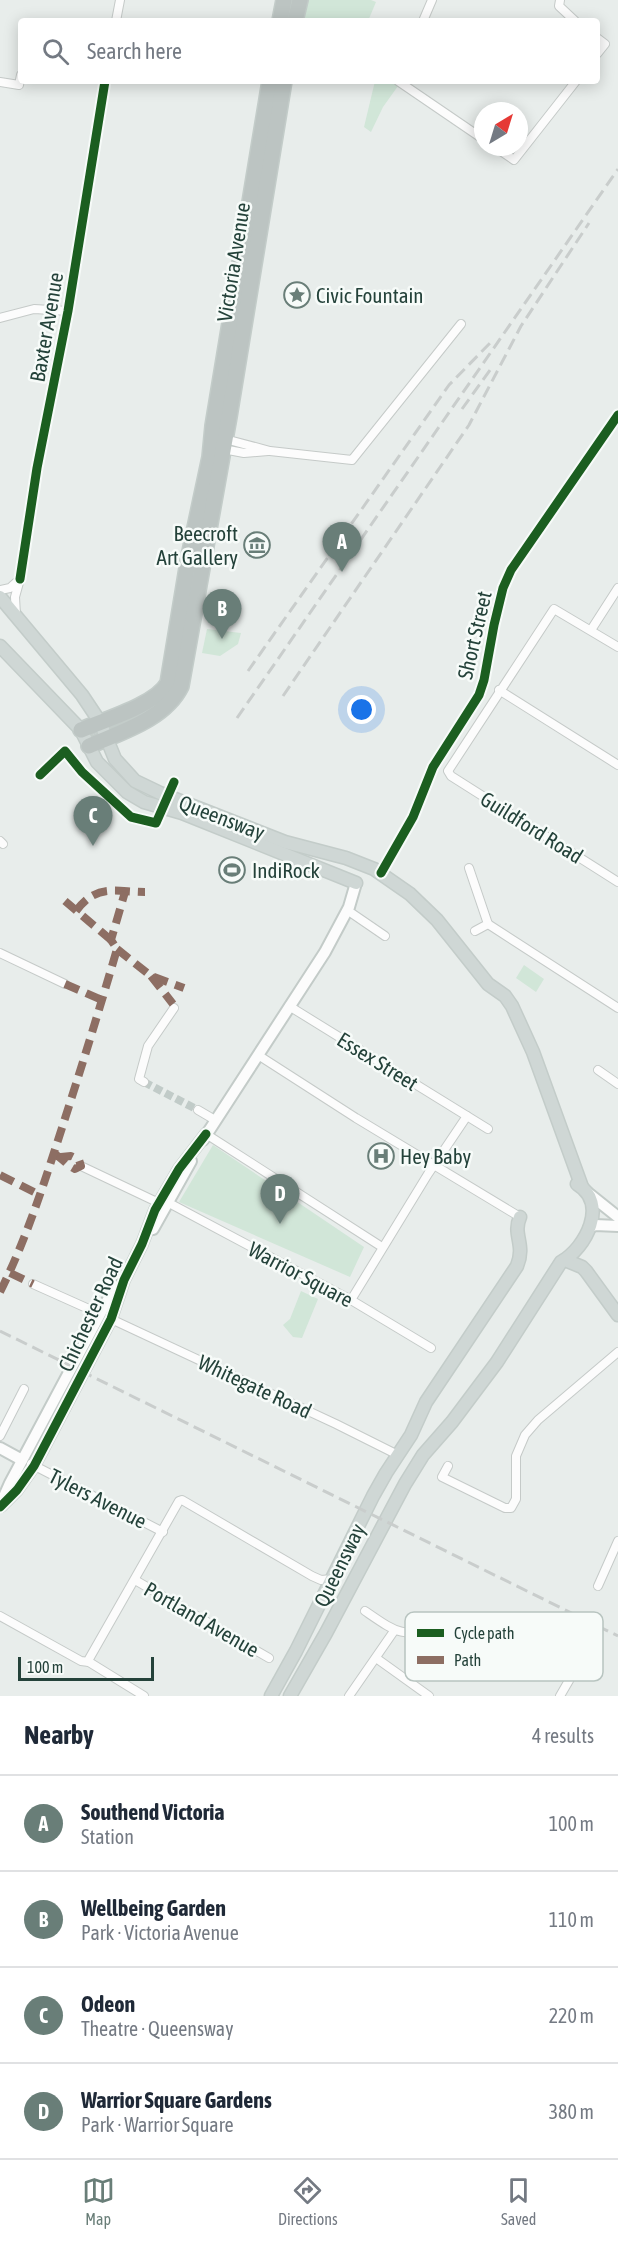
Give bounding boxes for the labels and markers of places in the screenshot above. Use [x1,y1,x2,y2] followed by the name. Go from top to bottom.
[282,280,312,310] place icon: Civic Fountain
[316,283,423,307] place label: Civic Fountain
[157,521,238,569] place label: Beecroft Art Gallery
[322,522,362,572] pin: A
[242,530,272,560] museum icon: Beecroft Art Gallery
[202,590,242,639] pin: B
[74,796,112,846] pin: C
[217,855,247,885] sports icon: IndiRock
[252,858,320,882] place label: IndiRock
[366,1141,396,1171] hospital icon: Hey Baby
[400,1144,472,1168] place label: Hey Baby
[260,1174,300,1224] pin: D

